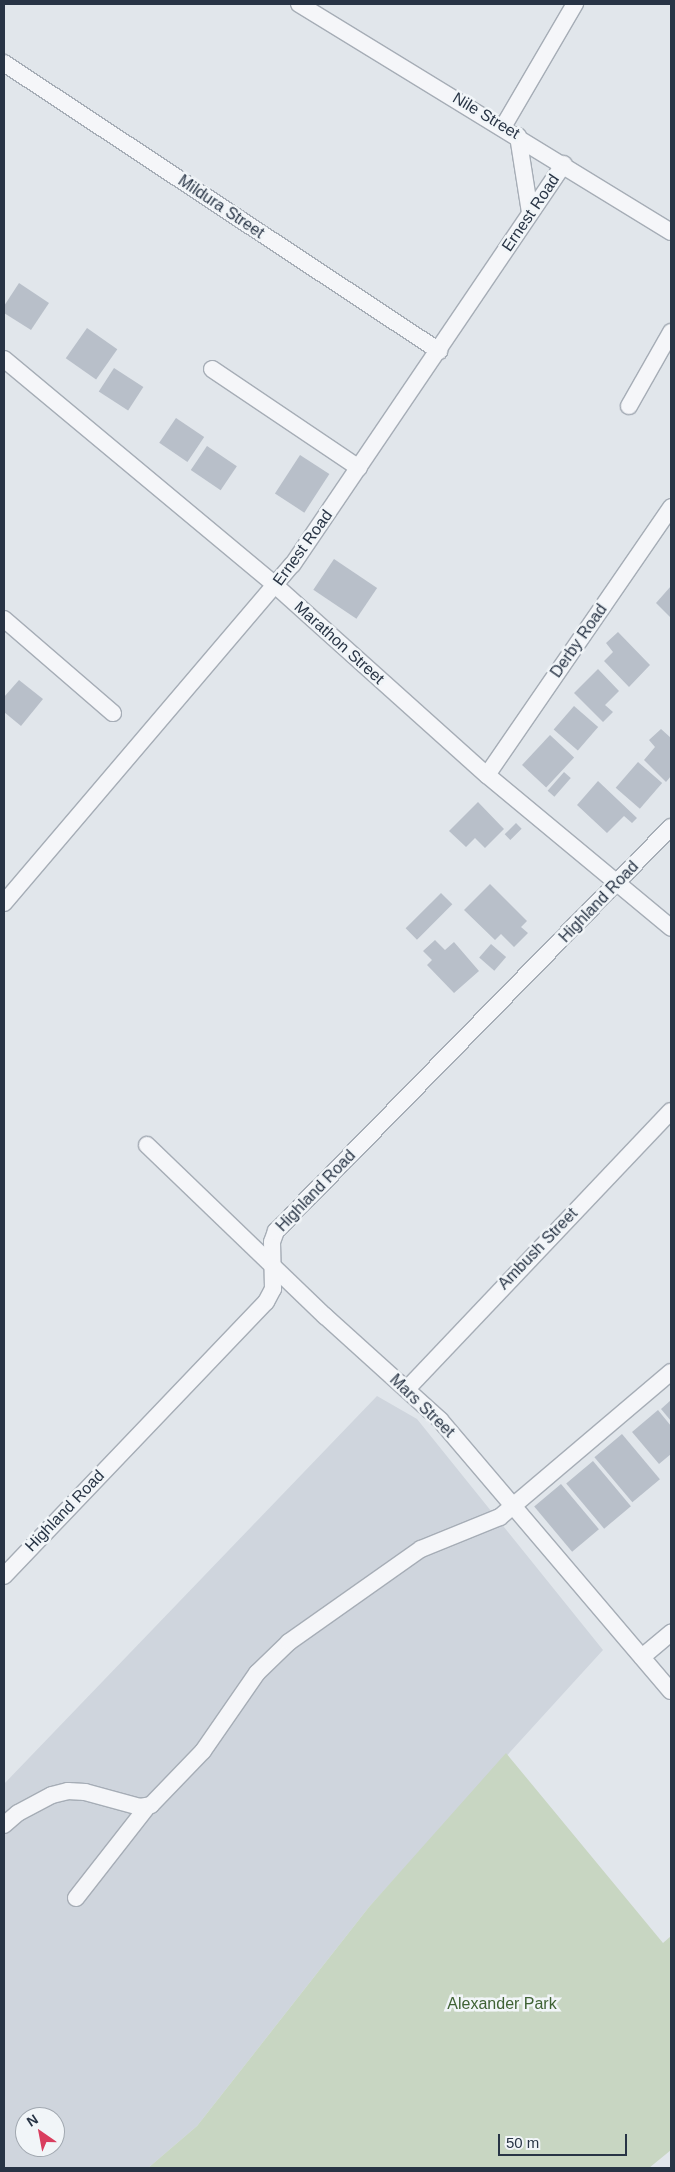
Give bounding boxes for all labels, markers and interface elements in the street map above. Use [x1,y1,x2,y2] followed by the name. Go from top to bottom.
[449,89,523,143] street label: Nile Street
[174,171,268,243] street label: Mildura Street
[498,171,564,255] street label: Ernest Road
[269,506,337,590] street label: Ernest Road
[290,597,388,689] street label: Marathon Street
[547,601,611,681] street label: Derby Road
[555,857,643,947] street label: Highland Road
[272,1146,360,1236] street label: Highland Road
[494,1204,582,1294] street label: Ambush Street
[386,1370,458,1442] street label: Mars Street
[21,1466,109,1556] street label: Highland Road
[447,1994,557,2014] park label: Alexander Park
[15,2107,65,2157] north arrow
[24,2111,41,2130] text: N
[500,2124,629,2156] scale bar
[506,2134,539,2151] text: 50 m

